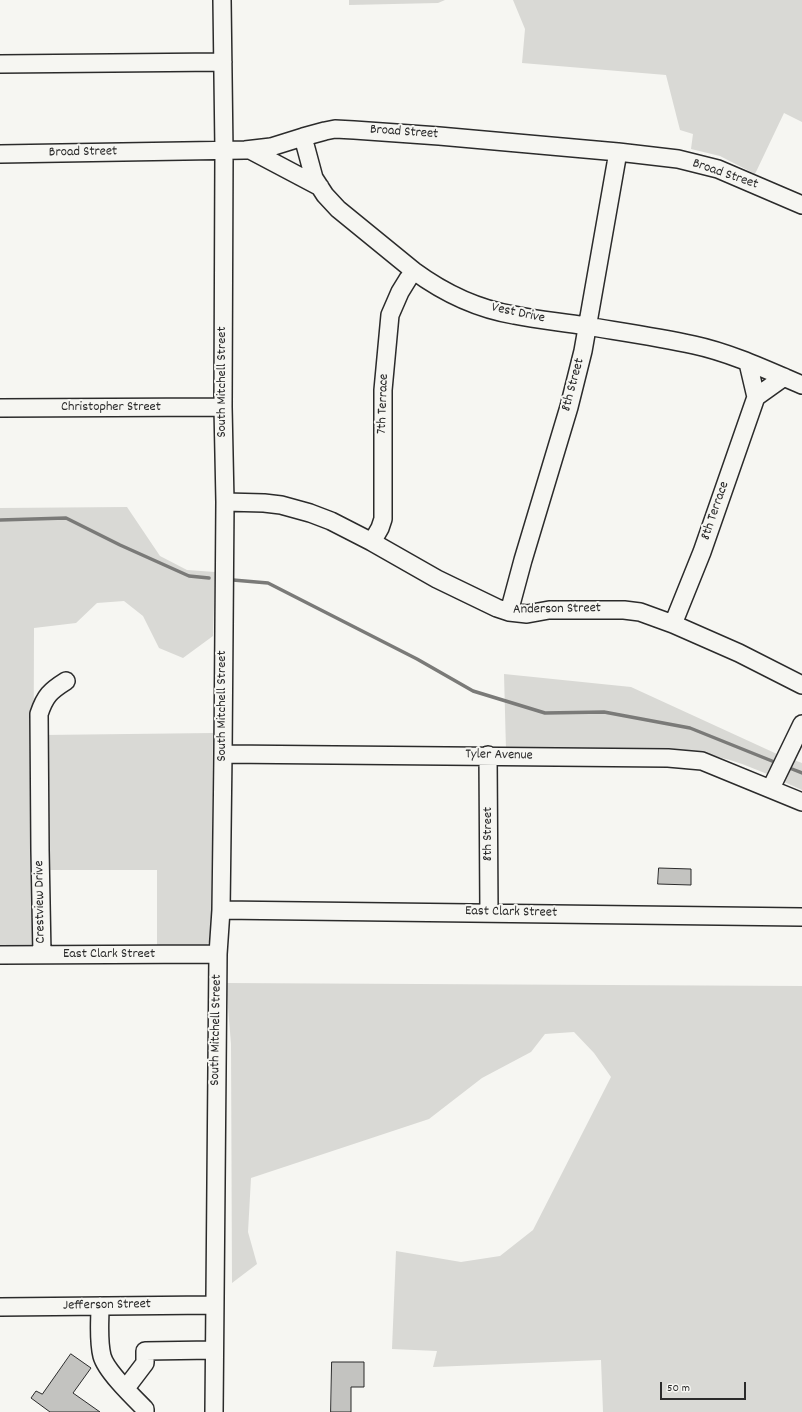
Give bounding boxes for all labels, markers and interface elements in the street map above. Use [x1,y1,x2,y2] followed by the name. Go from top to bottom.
[369,122,439,144] street label: Broad Street
[49,144,117,162] street label: Broad Street
[690,156,760,194] street label: Broad Street
[490,300,546,328] street label: Vest Drive
[215,326,231,438] street label: South Mitchell Street
[559,357,589,413] street label: 8th Street
[375,373,393,435] street label: 7th Terrace
[61,400,161,416] street label: Christopher Street
[698,479,734,543] street label: 8th Terrace
[513,601,601,619] street label: Anderson Street
[215,650,231,762] street label: South Mitchell Street
[465,747,533,765] street label: Tyler Avenue
[481,807,497,861] street label: 8th Street
[32,860,50,944] street label: Crestview Drive
[465,904,557,922] street label: East Clark Street
[63,947,155,963] street label: East Clark Street
[208,974,226,1086] street label: South Mitchell Street
[63,1297,151,1315] street label: Jefferson Street
[662,1374,748,1400] scale bar
[667,1380,690,1397] text: 50 m

